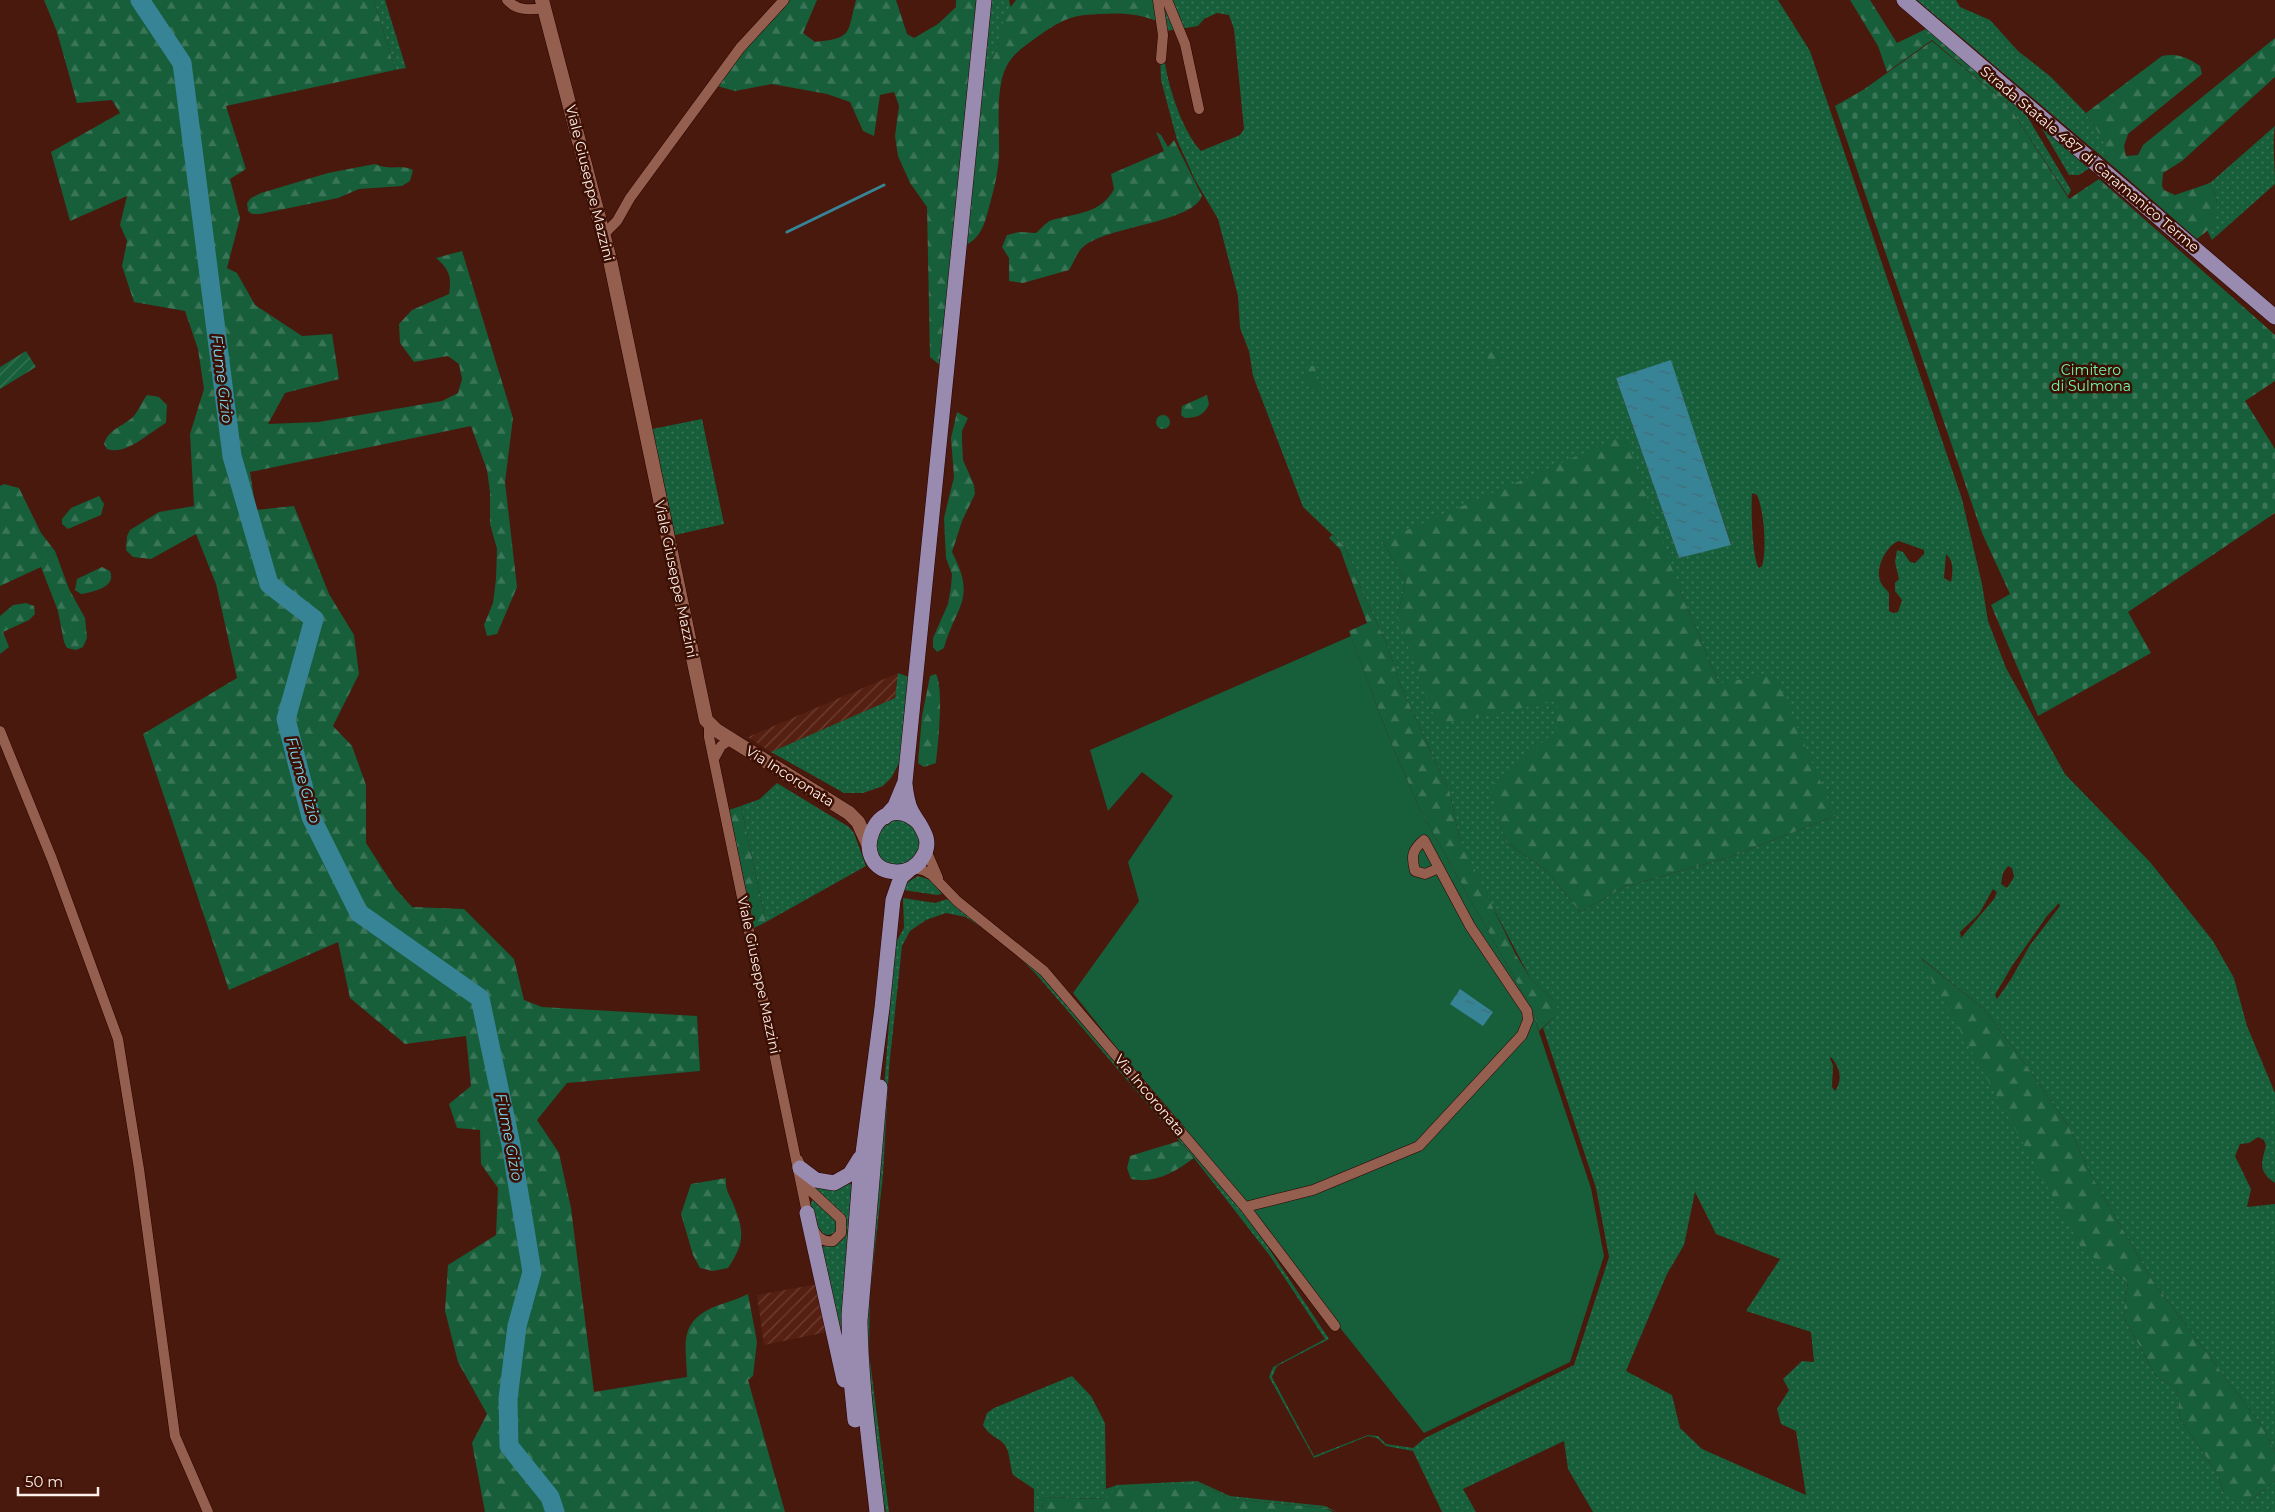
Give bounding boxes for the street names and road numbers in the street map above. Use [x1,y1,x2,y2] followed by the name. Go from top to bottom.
[1977,62,2203,256] street label: Strada Statale 487 di Caramanico Terme
[562,103,618,263] street label: Viale Giuseppe Mazzini
[650,498,702,660] street label: Viale Giuseppe Mazzini
[742,742,838,810] street label: Via Incoronata
[733,894,785,1056] street label: Viale Giuseppe Mazzini
[1111,1051,1189,1139] street label: Via Incoronata

